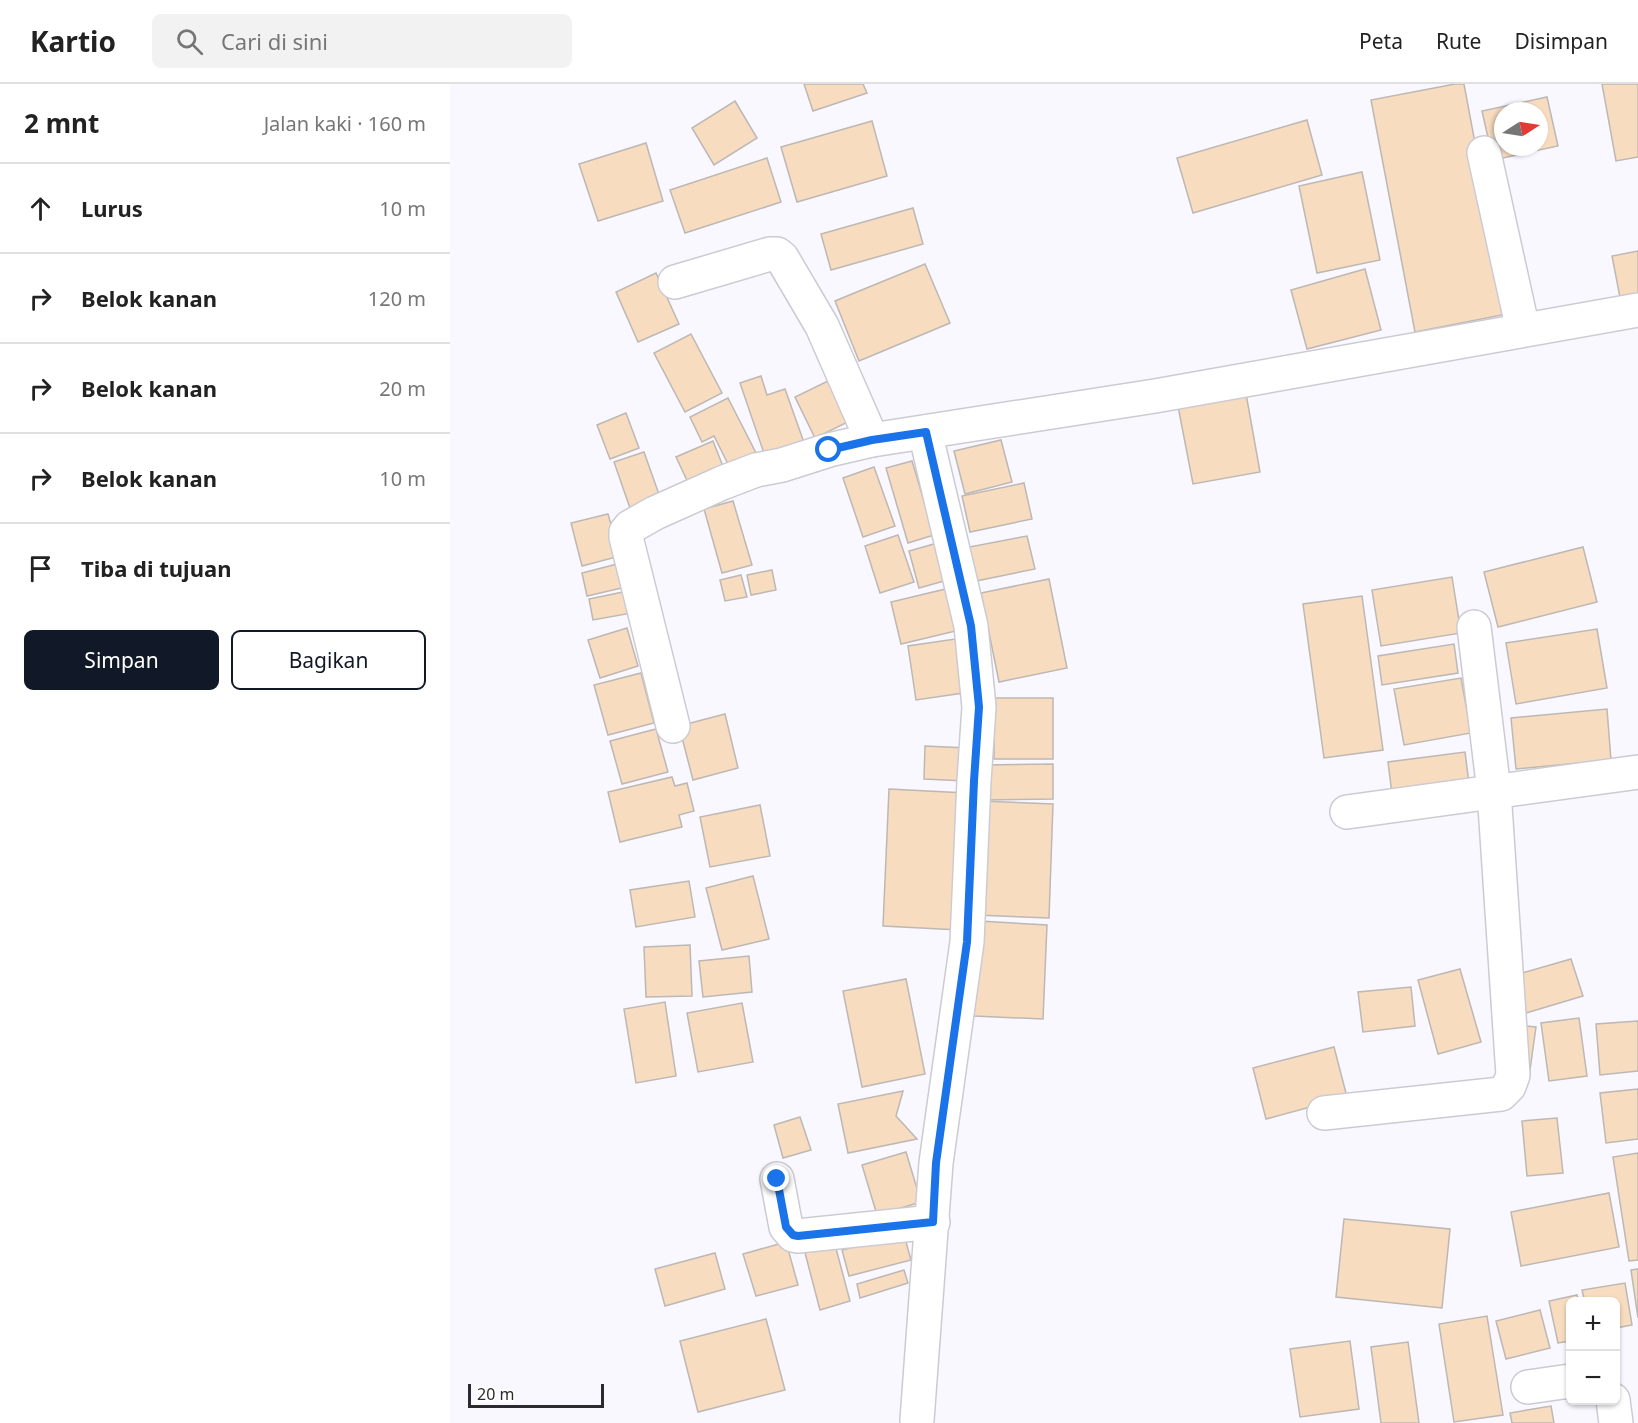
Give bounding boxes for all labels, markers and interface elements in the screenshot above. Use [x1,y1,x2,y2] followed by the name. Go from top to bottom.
[152,14,572,68] search box
[30,22,116,60] text: Kartio
[173,25,206,58] icon: search
[221,26,328,56] text: Cari di sini
[1359,27,1403,55] text: Peta
[1436,27,1481,55] text: Rute
[1514,27,1608,55] text: Disimpan
[1494,102,1548,156] north arrow
[24,105,99,141] text: 2 mnt
[264,110,426,137] text: Jalan kaki · 160 m
[24,192,57,225] icon: ahead
[81,193,143,223] text: Lurus
[379,195,426,222] text: 10 m
[24,282,57,315] icon: right
[81,283,217,313] text: Belok kanan
[368,285,426,312] text: 120 m
[24,372,57,405] icon: right
[81,373,217,403] text: Belok kanan
[379,375,426,402] text: 20 m
[815,436,841,462] route start
[24,462,57,495] icon: right
[81,463,217,493] text: Belok kanan
[379,465,426,492] text: 10 m
[24,552,57,585] icon: arrive
[81,553,231,583] text: Tiba di tujuan
[24,630,219,690] button: Simpan
[231,630,426,690] button: Bagikan
[763,1165,789,1191] route end
[1566,1297,1620,1405] map controls
[1566,1297,1620,1351] button: +
[1566,1351,1620,1405] button: −
[468,1381,604,1408] scale bar
[477,1383,514,1405] text: 20 m

